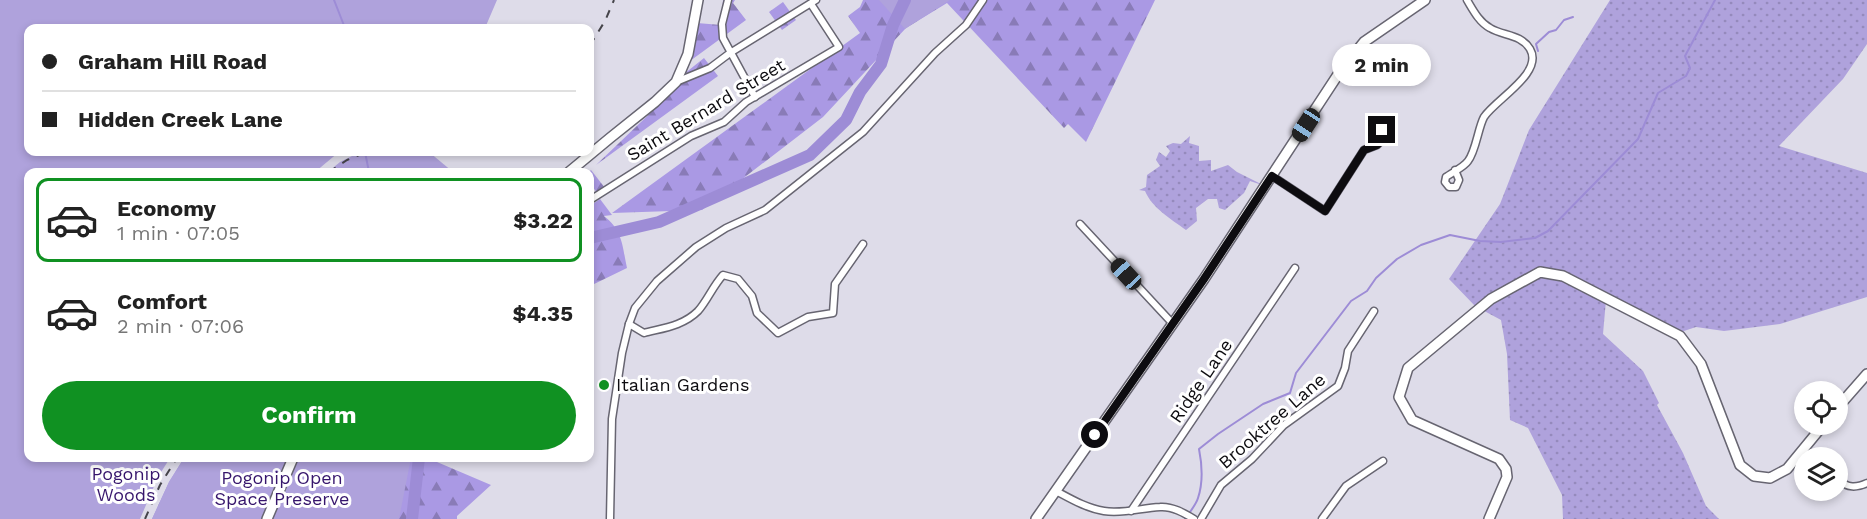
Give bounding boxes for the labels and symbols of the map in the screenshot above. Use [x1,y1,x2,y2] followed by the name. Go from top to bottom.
[1332,43,1432,85] callout: 2 min
[623,54,789,165] street label: Saint Bernard Street
[1289,105,1323,145] car
[1368,116,1395,143] route end
[1107,255,1145,293] car
[1165,335,1236,427] street label: Ridge Lane
[1214,369,1329,473] street label: Brooktree Lane
[616,374,749,395] place label: Italian Gardens
[597,378,611,392] marker: Italian Gardens
[1081,421,1108,448] route start
[91,463,161,505] park label: Pogonip Woods
[215,467,349,509] park label: Pogonip Open Space Preserve

